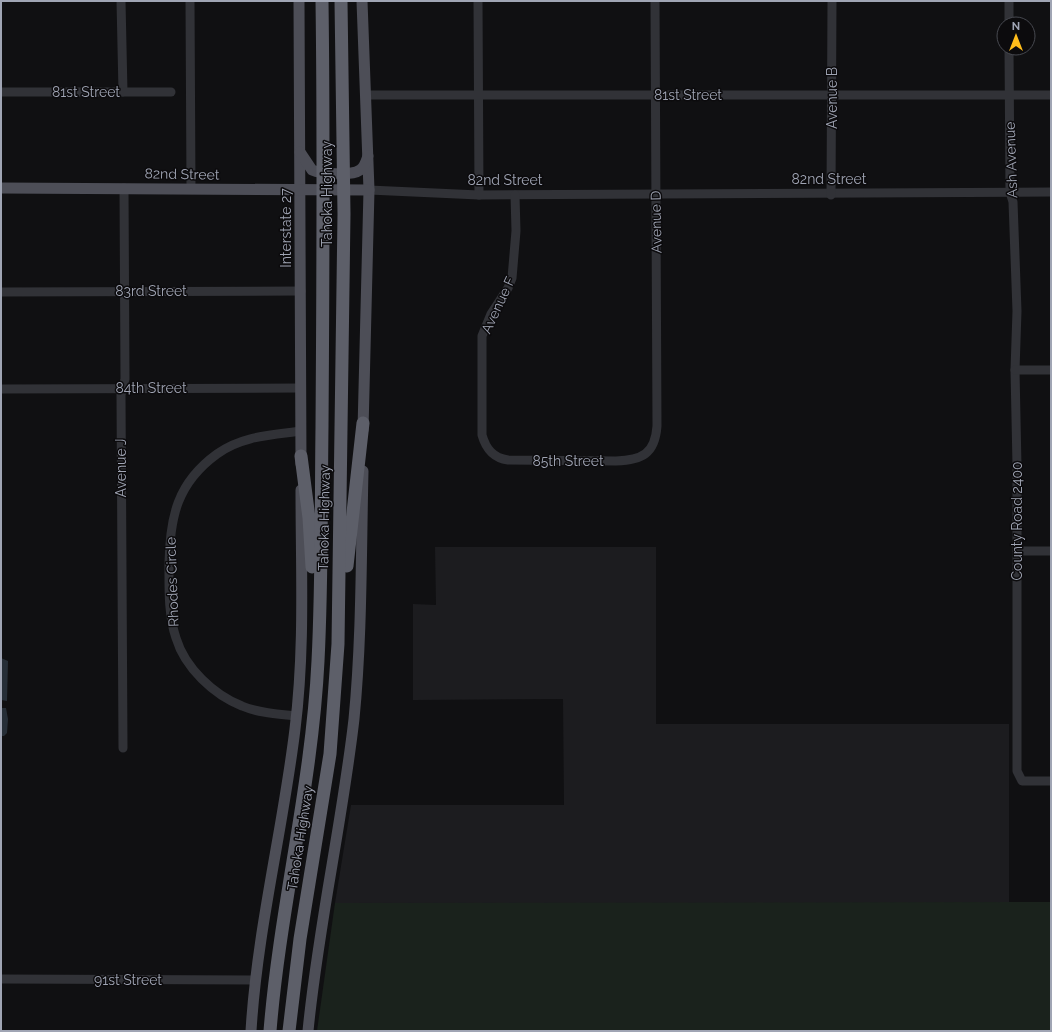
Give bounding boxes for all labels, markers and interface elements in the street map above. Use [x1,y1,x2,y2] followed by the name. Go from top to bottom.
[996,16,1036,56] north arrow
[1012,20,1020,33] text: N
[824,67,840,129] street label: Avenue B
[52,84,120,100] street label: 81st Street
[654,87,722,103] street label: 81st Street
[1002,121,1020,199] street label: Ash Avenue
[319,141,335,247] street label: Tahoka Highway
[144,165,220,183] street label: 82nd Street
[792,171,867,187] street label: 82nd Street
[468,172,543,188] street label: 82nd Street
[278,188,294,268] street label: Interstate 27
[647,191,665,253] street label: Avenue D
[478,274,518,336] street label: Avenue F
[115,283,187,299] street label: 83rd Street
[115,380,187,396] street label: 84th Street
[113,438,129,498] street label: Avenue J
[532,453,604,469] street label: 85th Street
[1009,461,1025,581] street label: County Road 2400
[315,464,333,571] street label: Tahoka Highway
[162,537,182,627] street label: Rhodes Circle
[284,784,316,892] street label: Tahoka Highway
[94,972,162,988] street label: 91st Street

